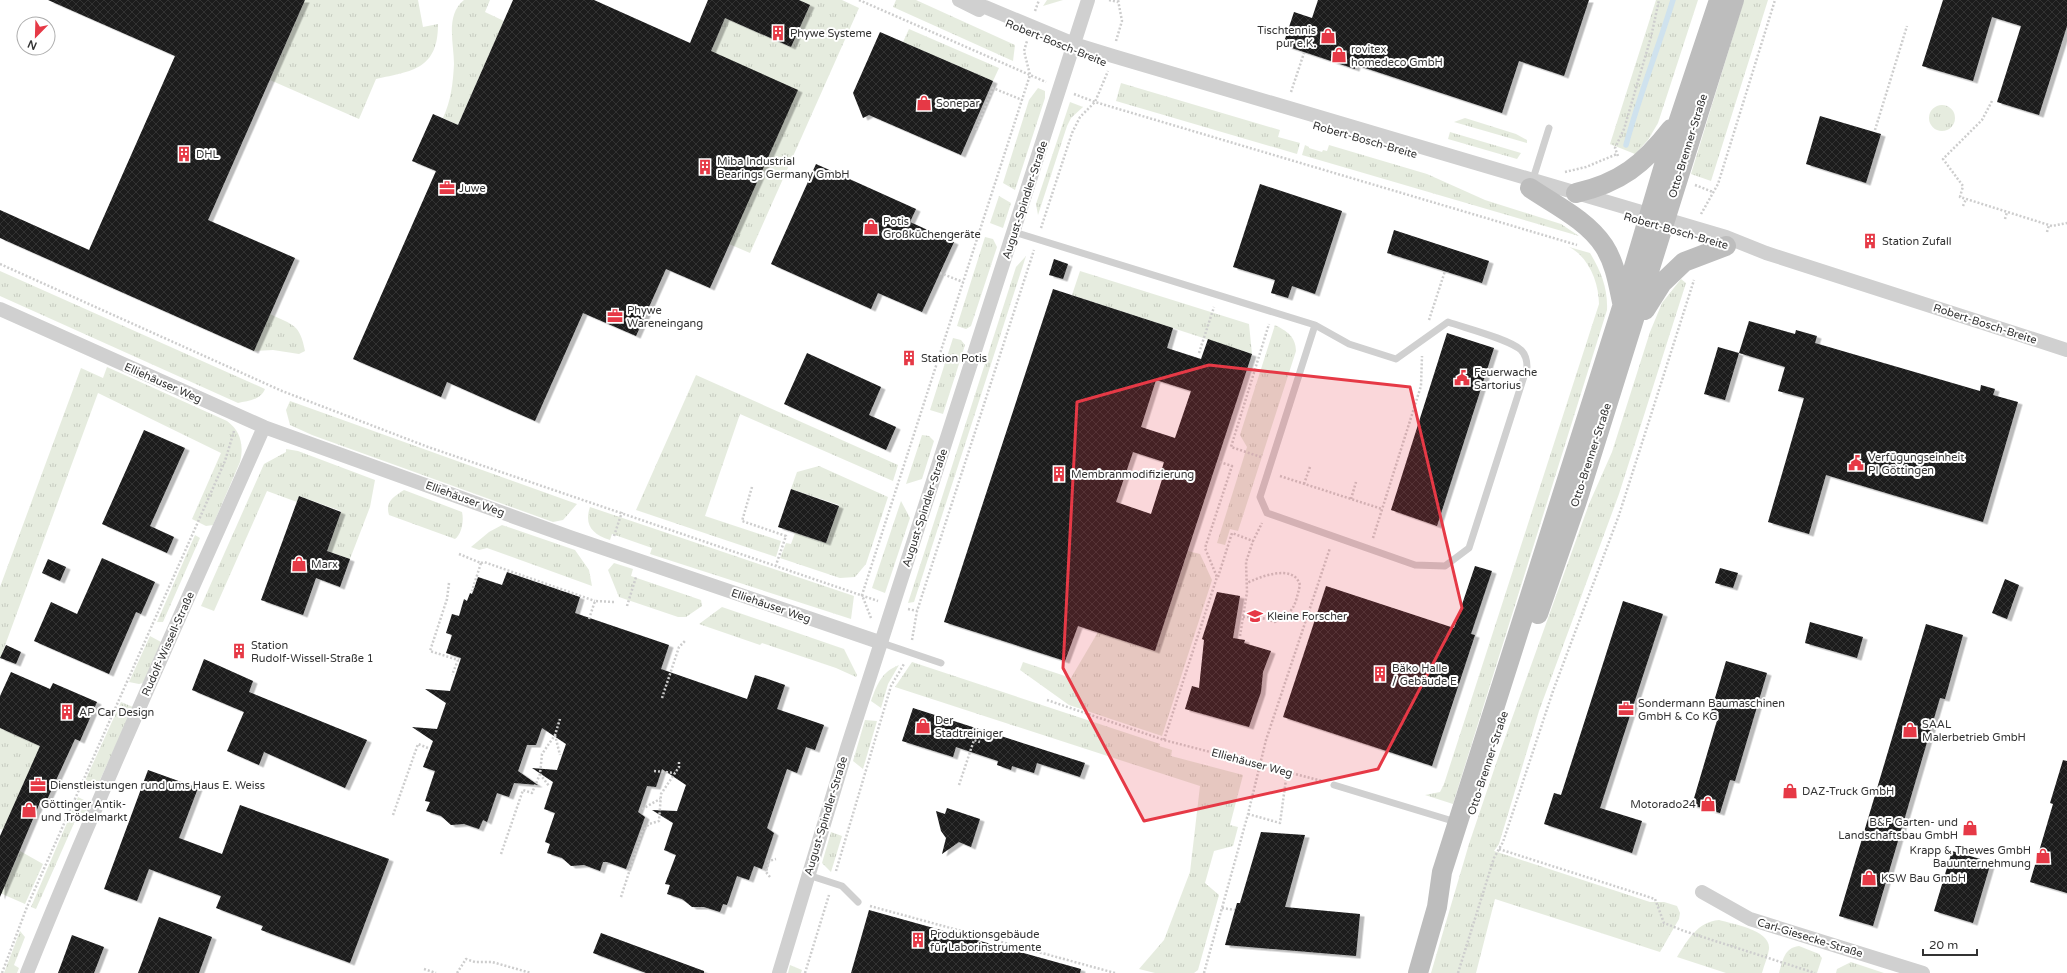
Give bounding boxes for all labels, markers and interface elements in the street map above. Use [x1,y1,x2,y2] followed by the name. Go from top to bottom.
[16,16,56,56] north arrow
[1003,17,1109,69] street label: Robert-Bosch-Breite
[769,24,787,42] building icon: Phywe Systeme
[1257,24,1316,50] place label: Tischtennis pur e.K.
[790,27,872,40] place label: Phywe Systeme
[1319,27,1337,45] shop icon: Tischtennis pur e.K.
[26,37,39,52] text: N
[1351,43,1443,69] place label: rovitex homedeco GmbH
[1330,46,1348,64] shop icon: rovitex homedeco GmbH
[1666,92,1710,200] street label: Otto-Brenner-Straße
[915,94,933,112] shop icon: Sonepar
[936,97,981,110] place label: Sonepar
[1311,119,1419,161] street label: Robert-Bosch-Breite
[1000,139,1050,261] street label: August-Spindler-Straße
[175,145,193,163] building icon: DHL
[196,148,220,161] place label: DHL
[717,155,850,181] place label: Miba Industrial Bearings Germany GmbH
[696,158,714,176] building icon: Miba Industrial Bearings Germany GmbH
[438,179,456,197] office icon: Juwe
[459,182,486,195] place label: Juwe
[1622,210,1730,252] street label: Robert-Bosch-Breite
[883,215,981,241] place label: Potis Großküchengeräte
[862,218,880,236] shop icon: Potis Großküchengeräte
[1861,232,1879,250] building icon: Station Zufall
[1882,235,1951,248] place label: Station Zufall
[1932,301,2038,347] street label: Robert-Bosch-Breite
[627,304,703,330] place label: Phywe Wareneingang
[606,307,624,325] office icon: Phywe Wareneingang
[900,349,918,367] building icon: Station Potis
[921,352,987,365] place label: Station Potis
[122,360,204,406] street label: Elliehäuser Weg
[1474,366,1537,392] place label: Feuerwache Sartorius
[1453,369,1471,387] public building icon: Feuerwache Sartorius
[1568,401,1614,509] street label: Otto-Brenner-Straße
[900,447,950,569] street label: August-Spindler-Straße
[1868,451,1964,477] place label: Verfügungseinheit PI Göttingen
[1847,454,1865,472] public building icon: Verfügungseinheit PI Göttingen
[1050,465,1068,483] building icon: Membranmodifizierung
[1071,468,1194,481] place label: Membranmodifizierung
[424,479,506,519] street label: Elliehäuser Weg
[290,555,308,573] shop icon: Marx
[311,558,338,571] place label: Marx
[729,586,813,626] street label: Elliehäuser Weg
[139,590,197,698] street label: Rudolf-Wissell-Straße
[1246,607,1264,625] school or university icon: Kleine Forscher
[1267,610,1348,623] place label: Kleine Forscher
[251,639,374,665] place label: Station Rudolf-Wissell-Straße 1
[230,642,248,660] building icon: Station Rudolf-Wissell-Straße 1
[1392,662,1457,688] place label: Bäko Halle / Gebäude E
[1371,665,1389,683] building icon: Bäko Halle / Gebäude E
[1638,697,1785,723] place label: Sondermann Baumaschinen GmbH & Co KG
[1617,700,1635,718] office icon: Sondermann Baumaschinen GmbH & Co KG
[58,703,76,721] building icon: AP Car Design
[79,706,154,719] place label: AP Car Design
[1465,709,1511,817] street label: Otto-Brenner-Straße
[935,714,1004,740] place label: Der Stadtreiniger
[914,717,932,735] shop icon: Der Stadtreiniger
[1922,718,2026,744] place label: SAAL Malerbetrieb GmbH
[1901,721,1919,739] shop icon: SAAL Malerbetrieb GmbH
[1210,746,1294,780] street label: Elliehäuser Weg
[802,755,850,877] street label: August-Spindler-Straße
[29,776,47,794] office icon: Dienstleistungen rund ums Haus E. Weiss
[50,779,265,792] place label: Dienstleistungen rund ums Haus E. Weiss
[1781,782,1799,800] shop icon: DAZ-Truck GmbH
[1802,785,1894,798] place label: DAZ-Truck GmbH
[1699,795,1717,813] shop icon: Motorado24
[41,798,128,824] place label: Göttinger Antik- und Trödelmarkt
[1630,798,1696,811] place label: Motorado24
[20,801,38,819] shop icon: Göttinger Antik- und Trödelmarkt
[1838,816,1958,842] place label: B&F Garten- und Landschaftsbau GmbH
[1961,819,1979,837] shop icon: B&F Garten- und Landschaftsbau GmbH
[1910,844,2031,870] place label: Krapp & Thewes GmbH Bauunternehmung
[2034,847,2052,865] shop icon: Krapp & Thewes GmbH Bauunternehmung
[1860,869,1878,887] shop icon: KSW Bau GmbH
[1881,872,1966,885] place label: KSW Bau GmbH
[1756,916,1864,960] street label: Carl-Giesecke-Straße
[930,928,1041,954] place label: Produktionsgebäude für Laborinstrumente
[909,931,927,949] building icon: Produktionsgebäude für Laborinstrumente
[1923,931,1977,957] scale bar
[1929,938,1958,952] text: 20 m

